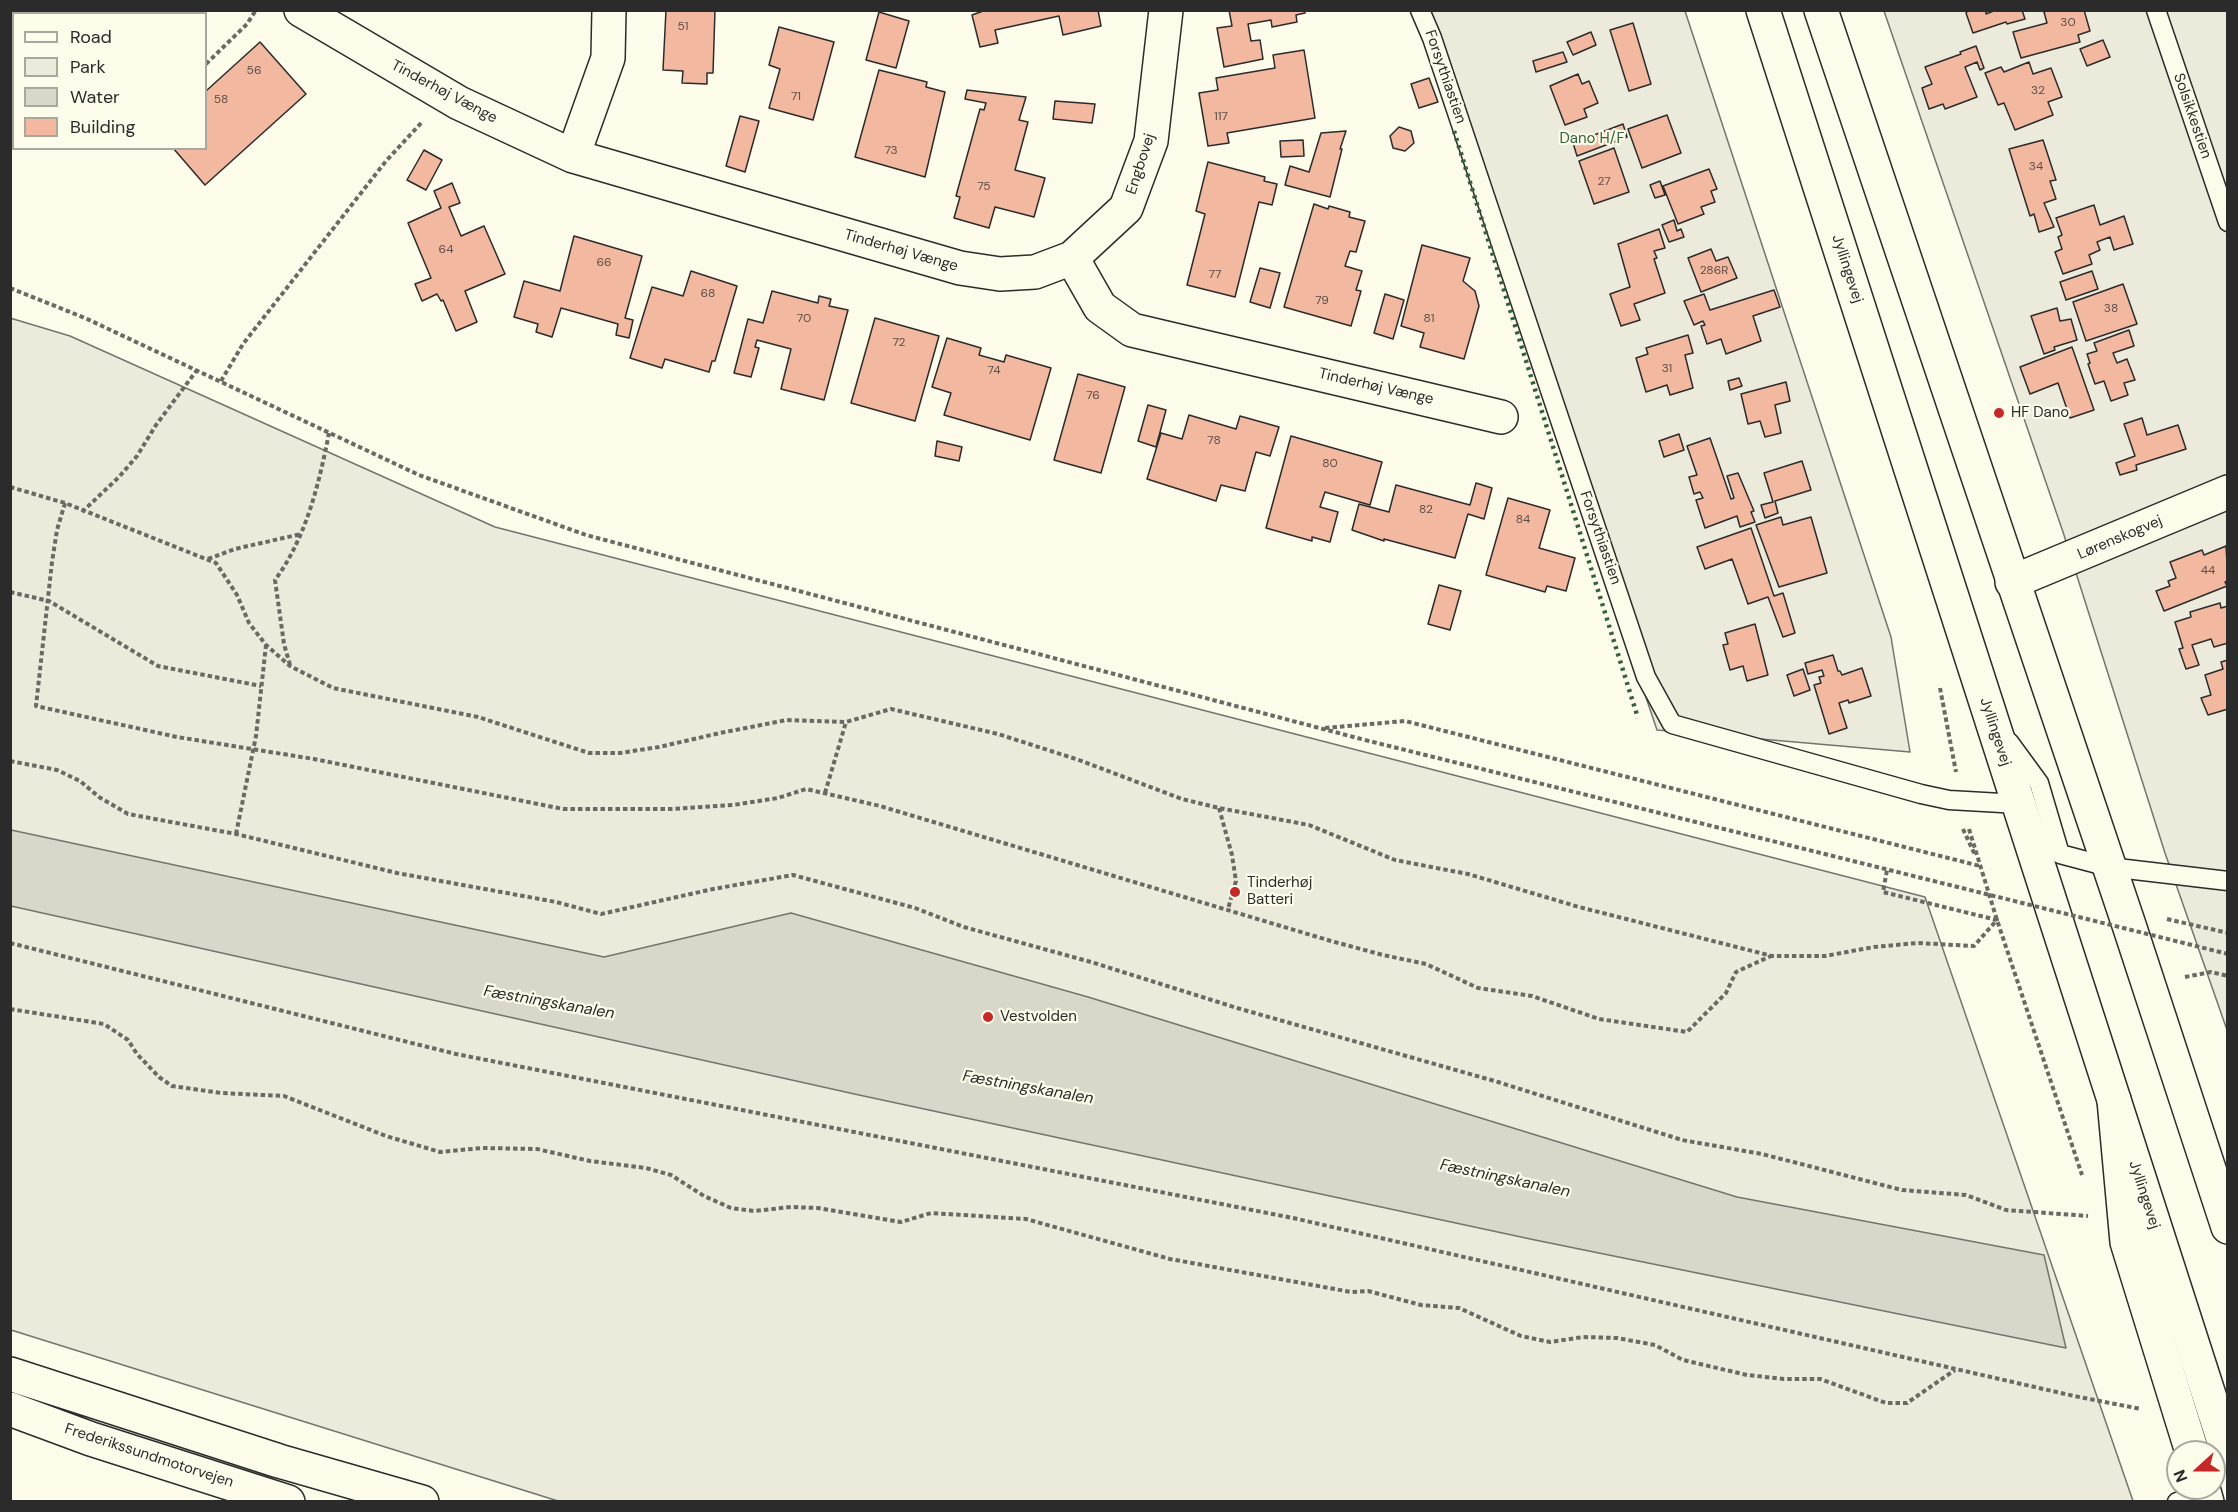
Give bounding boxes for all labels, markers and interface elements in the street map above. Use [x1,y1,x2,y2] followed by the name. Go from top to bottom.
[12,12,207,150] legend
[2060,16,2076,30] house number: 30
[677,20,689,34] house number: 51
[70,25,112,49] text: Road
[1421,28,1469,126] street label: Forsythiastien
[70,55,106,79] text: Park
[388,56,500,128] street label: Tinderhøj Vænge
[247,64,261,78] house number: 56
[2169,71,2215,161] street label: Solsikkestien
[2031,84,2045,98] house number: 32
[70,85,120,109] text: Water
[791,90,801,104] house number: 71
[214,93,228,107] house number: 58
[1214,110,1228,124] house number: 117
[70,115,135,139] text: Building
[1560,130,1624,148] park label: Dano H/F
[1123,131,1159,197] street label: Engbovej
[884,144,898,158] house number: 73
[2029,160,2043,174] house number: 34
[1597,175,1611,189] house number: 27
[977,180,991,194] house number: 75
[842,226,960,276] street label: Tinderhøj Vænge
[1828,233,1866,305] street label: Jyllingevej
[439,243,453,257] house number: 64
[596,256,612,270] house number: 66
[1700,264,1728,278] house number: 286R
[1209,268,1221,282] house number: 77
[701,287,715,301] house number: 68
[1315,294,1329,308] house number: 79
[2104,302,2118,316] house number: 38
[797,312,811,326] house number: 70
[1424,312,1434,326] house number: 81
[892,336,906,350] house number: 72
[1662,362,1672,376] house number: 31
[988,364,1000,378] house number: 74
[1317,365,1435,409] street label: Tinderhøj Vænge
[1086,389,1100,403] house number: 76
[2011,404,2069,422] place label: HF Dano
[1992,406,2006,420] marker: HF Dano
[1207,434,1221,448] house number: 78
[1322,457,1338,471] house number: 80
[1576,489,1624,587] street label: Forsythiastien
[1419,503,1433,517] house number: 82
[2075,512,2165,564] street label: Lørenskogvej
[1516,513,1530,527] house number: 84
[2201,564,2215,578] house number: 44
[1976,696,2014,768] street label: Jyllingevej
[1247,874,1312,909] place label: Tinderhøj Batteri
[1228,885,1242,899] marker: Tinderhøj Batteri
[482,982,616,1024] water label: Fæstningskanalen
[1000,1008,1077,1026] place label: Vestvolden
[981,1010,995,1024] marker: Vestvolden
[961,1067,1095,1109] water label: Fæstningskanalen
[1438,1156,1572,1202] water label: Fæstningskanalen
[2125,1159,2163,1231] street label: Jyllingevej
[62,1420,236,1492] street label: Frederikssundmotorvejen
[2166,1440,2226,1500] north arrow
[2169,1467,2192,1485] text: N

